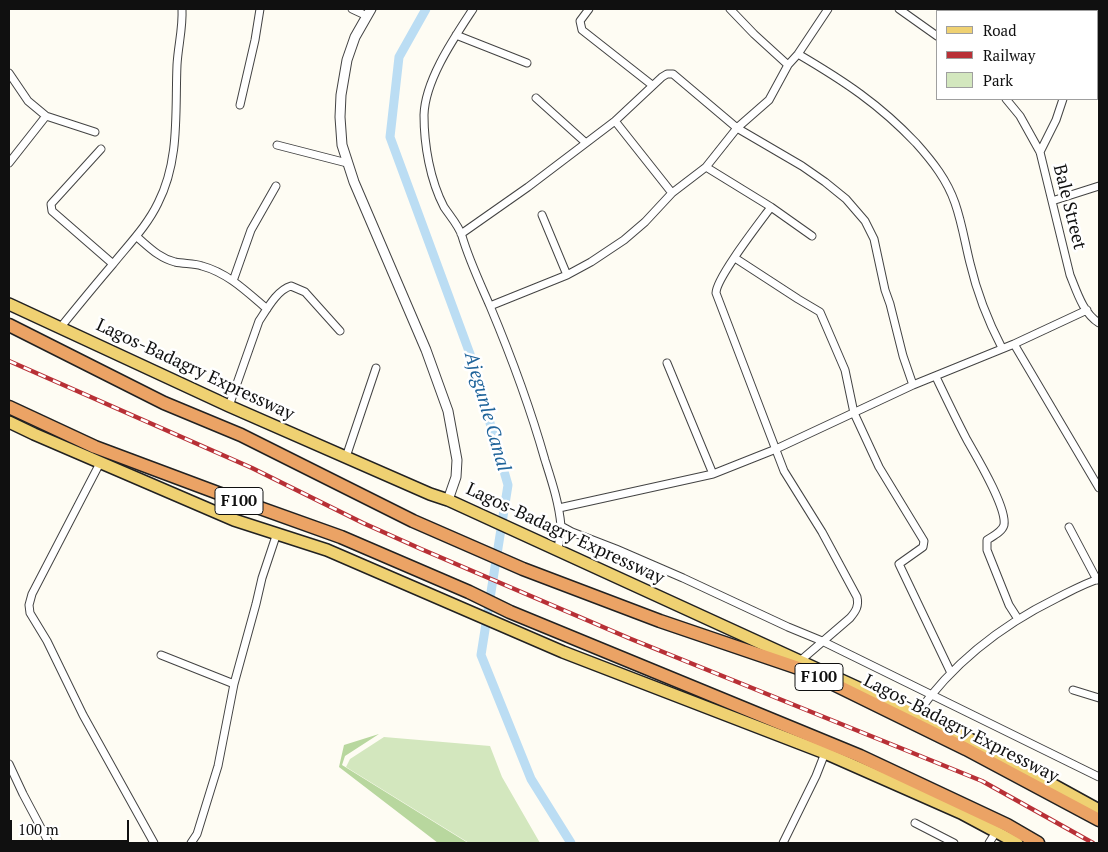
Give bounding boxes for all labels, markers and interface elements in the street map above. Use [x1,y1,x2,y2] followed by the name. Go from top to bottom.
[936,10,1098,100] legend
[983,20,1016,40] text: Road
[983,45,1035,65] text: Railway
[983,70,1013,90] text: Park
[1048,162,1090,252] street label: Bale Street
[93,315,297,425] street label: Lagos-Badagry Expressway
[459,350,515,474] water label: Ajegunle Canal
[463,479,667,589] street label: Lagos-Badagry Expressway
[215,488,263,514] road number: F100
[795,664,843,690] road number: F100
[860,670,1062,788] street label: Lagos-Badagry Expressway
[12,810,131,842] scale bar
[18,819,59,839] text: 100 m

